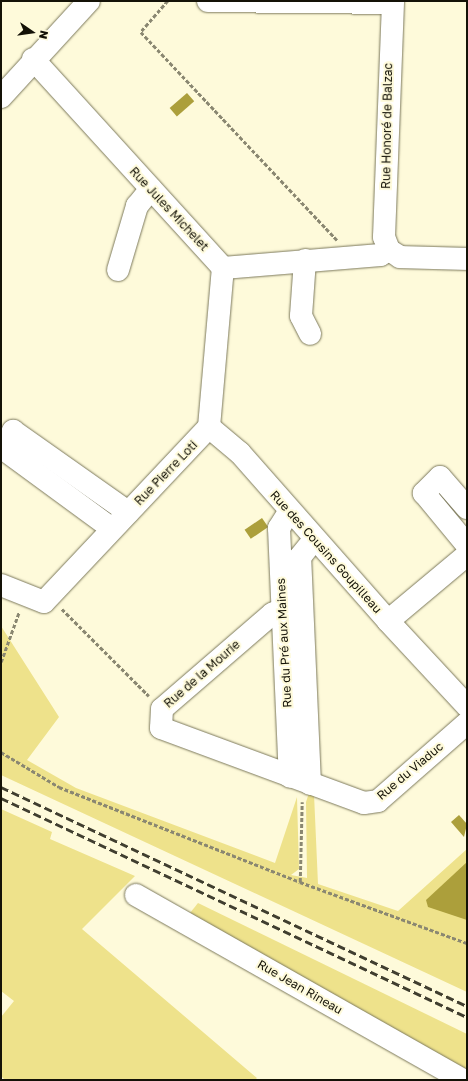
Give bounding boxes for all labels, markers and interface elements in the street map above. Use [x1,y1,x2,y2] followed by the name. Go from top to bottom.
[12,12,52,52] north arrow
[37,29,51,40] text: N
[379,63,395,189] street label: Rue Honoré de Balzac
[127,164,211,254] street label: Rue Jules Michelet
[132,438,200,508] street label: Rue Pierre Loti
[267,488,385,616] street label: Rue des Cousins Goupilleau
[273,578,295,708] street label: Rue du Pré aux Maines
[161,637,243,711] street label: Rue de la Mourie
[374,739,446,803] street label: Rue du Viaduc
[255,957,345,1017] street label: Rue Jean Rineau

